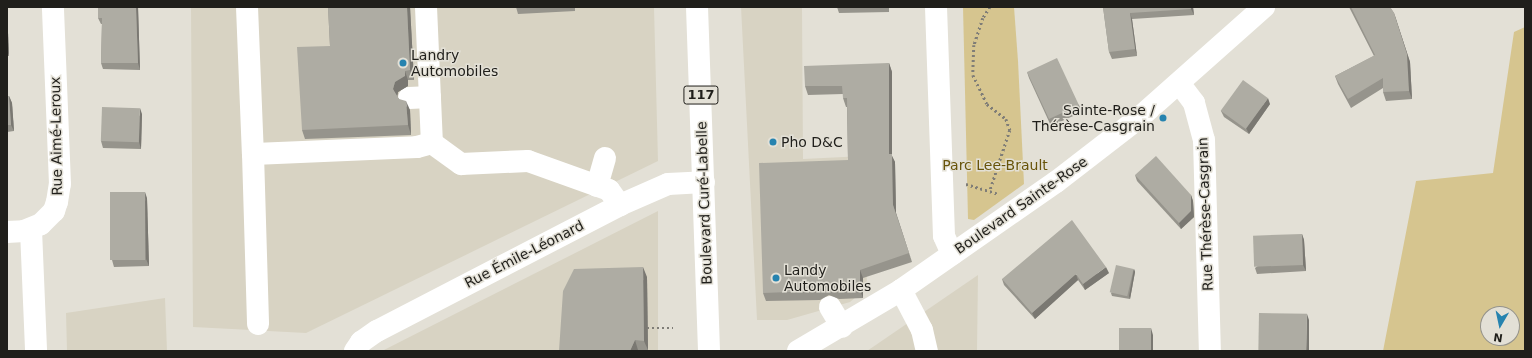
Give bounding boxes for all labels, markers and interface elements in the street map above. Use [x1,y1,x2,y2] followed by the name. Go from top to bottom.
[411,47,498,80] place label: Landry Automobiles
[398,58,408,68] marker: Landry Automobiles
[47,76,65,196] street label: Rue Aimé-Leroux
[683,84,719,106] road number: 117
[1032,102,1155,134] place label: Sainte-Rose / Thérèse-Casgrain
[1158,113,1168,123] marker: Sainte-Rose / Thérèse-Casgrain
[693,121,715,285] street label: Boulevard Curé-Labelle
[781,134,843,150] place label: Pho D&C
[768,137,778,147] marker: Pho D&C
[1194,137,1216,291] street label: Rue Thérèse-Casgrain
[951,153,1091,257] street label: Boulevard Sainte-Rose
[942,157,1048,173] park label: Parc Lee-Brault
[462,217,586,291] street label: Rue Émile-Léonard
[784,262,871,294] place label: Landy Automobiles
[771,273,781,283] marker: Landy Automobiles
[1480,306,1520,346] north arrow
[1493,330,1504,344] text: N

